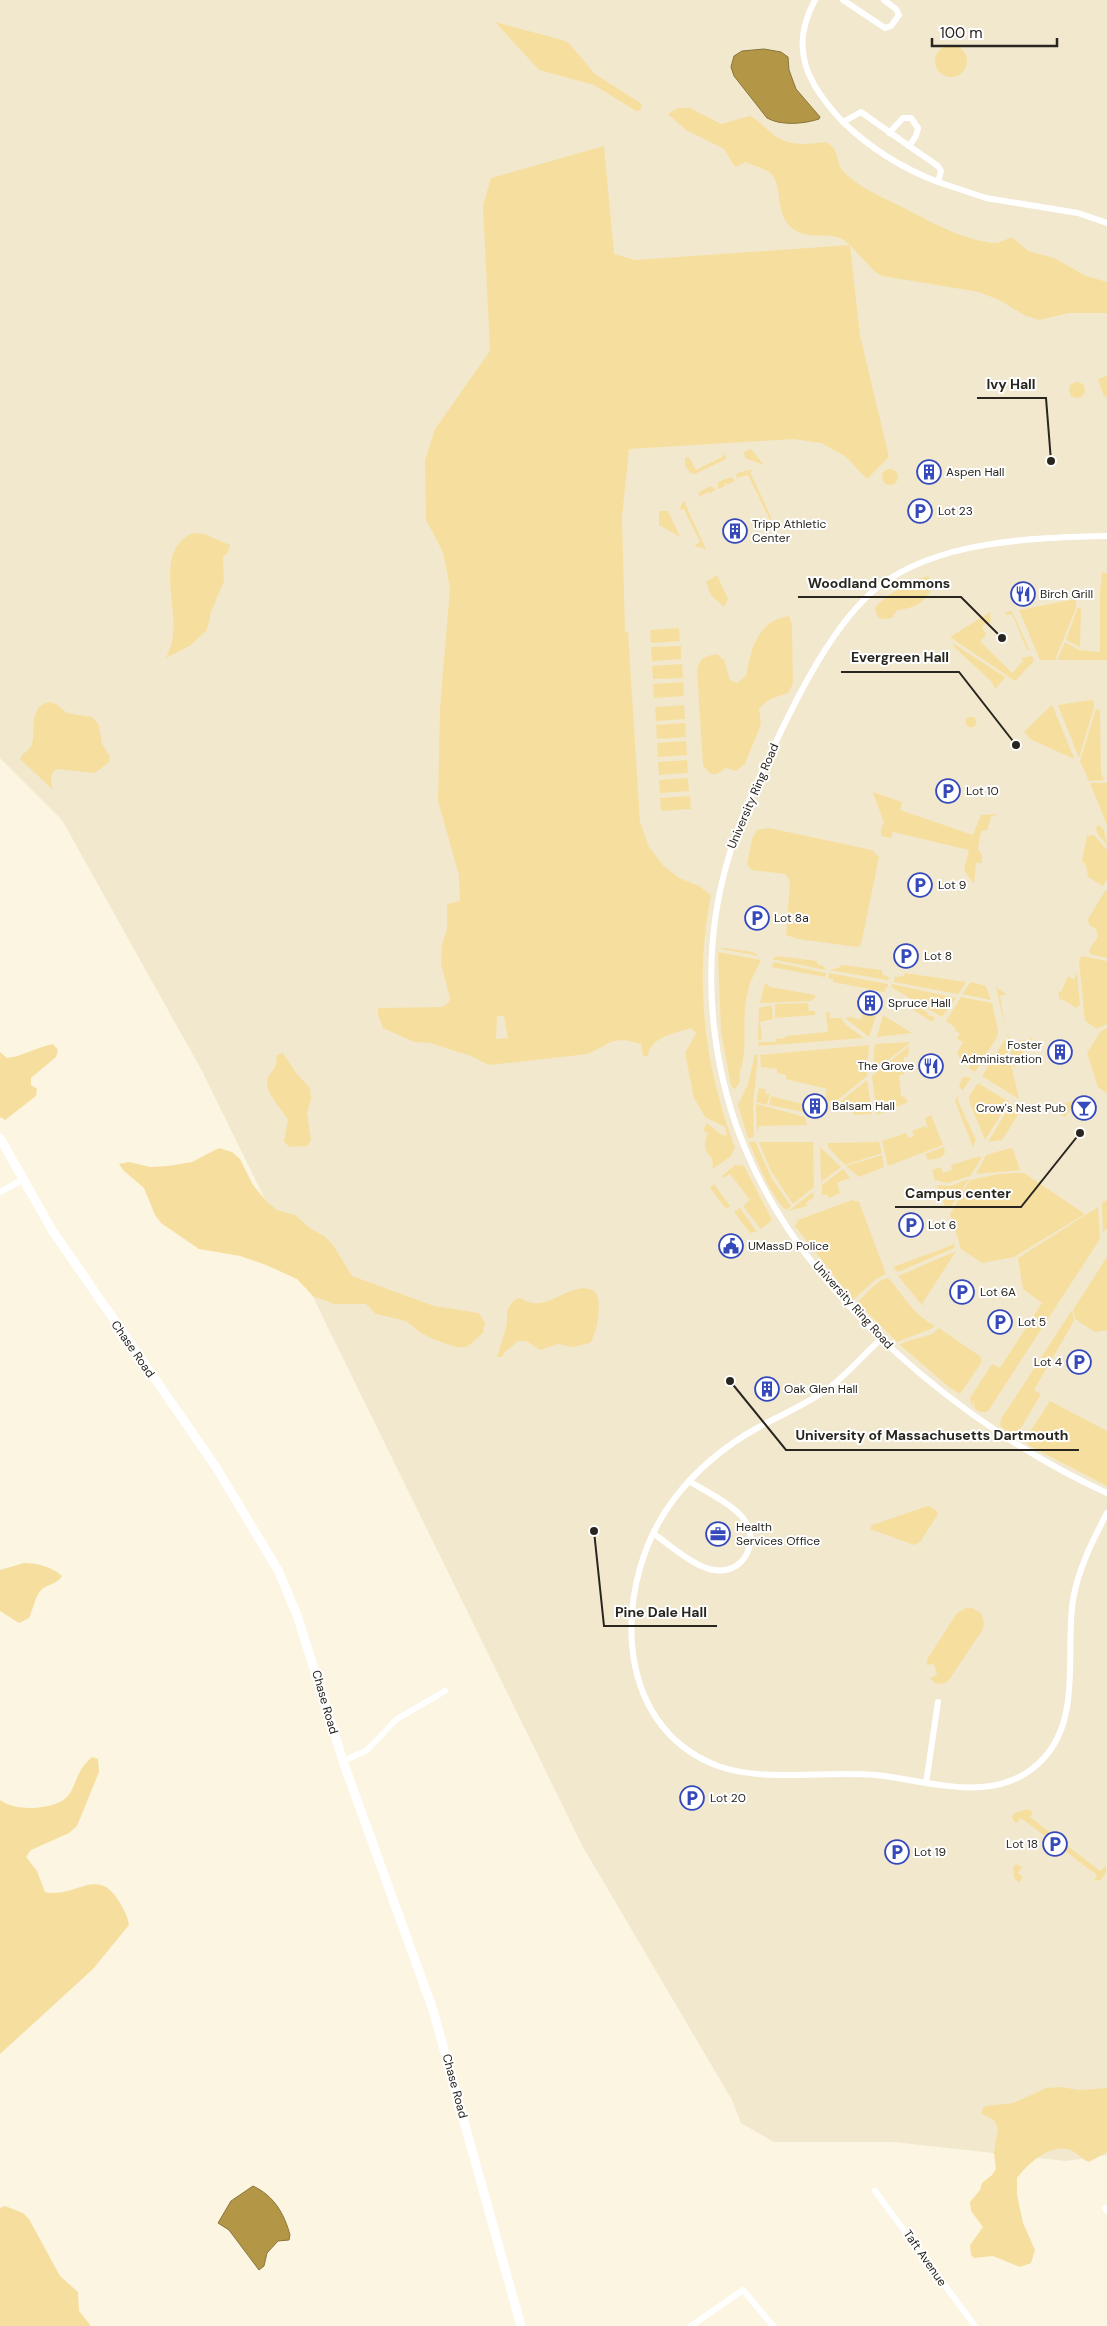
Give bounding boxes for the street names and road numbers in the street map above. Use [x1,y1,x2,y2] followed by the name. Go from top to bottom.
[724,741,782,851] street label: University Ring Road
[809,1258,897,1352] street label: University Ring Road
[108,1317,158,1381] street label: Chase Road
[308,1668,342,1736] street label: Chase Road
[439,2052,471,2120] street label: Chase Road
[900,2227,950,2289] street label: Taft Avenue

